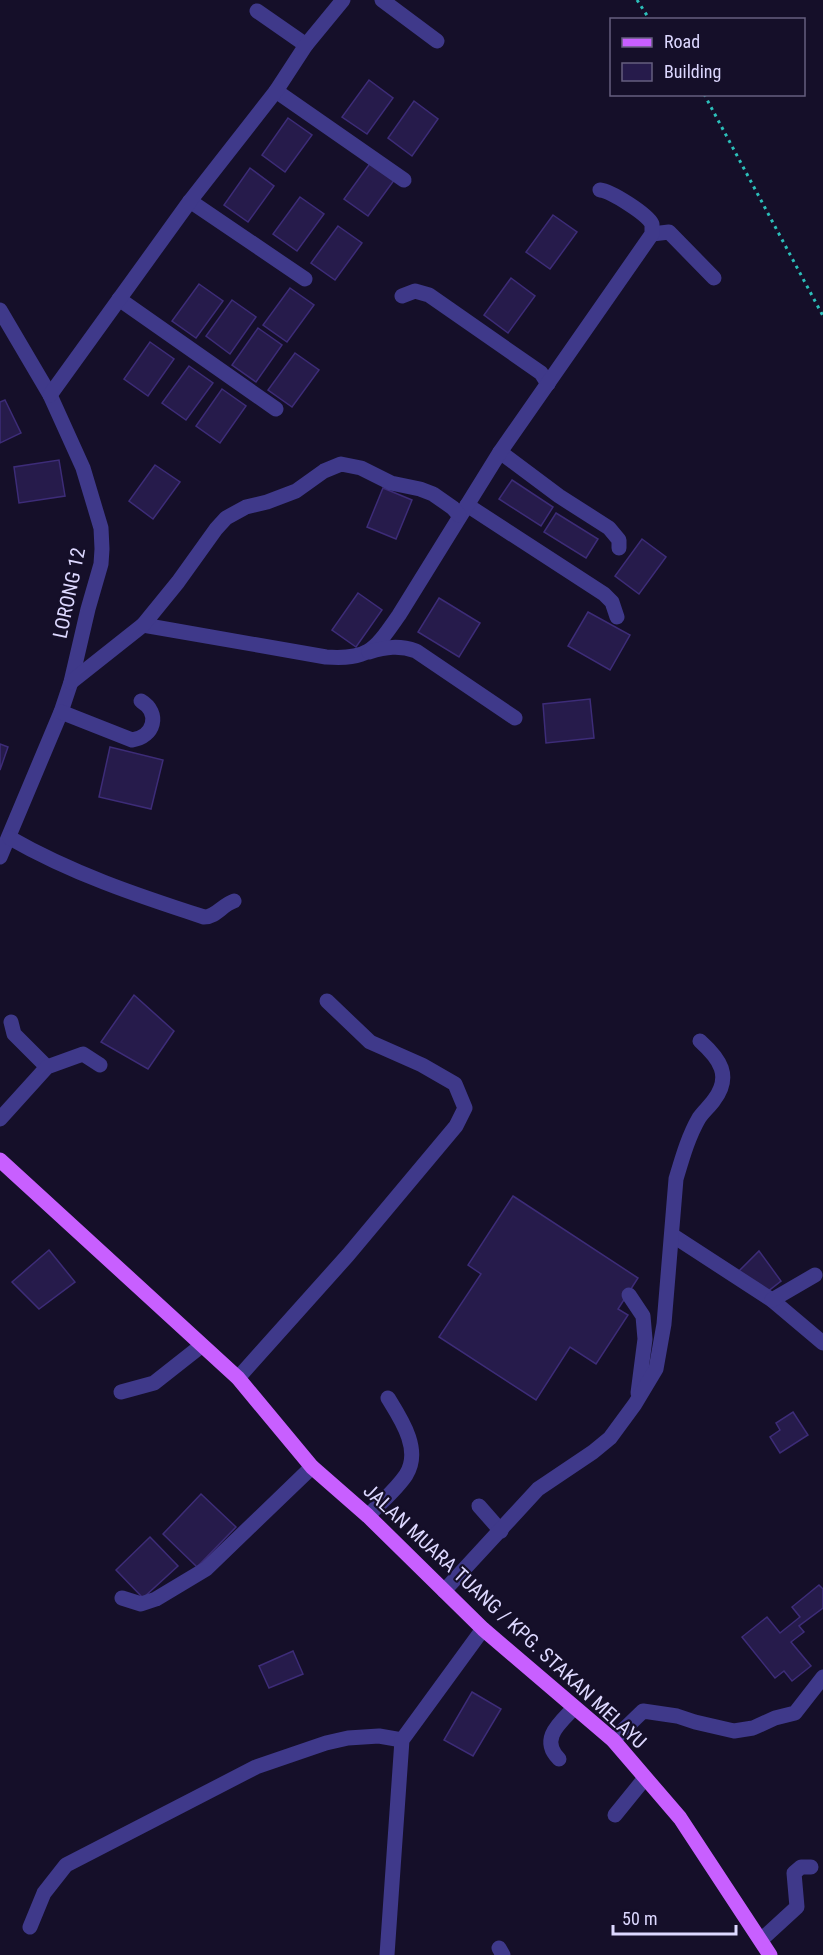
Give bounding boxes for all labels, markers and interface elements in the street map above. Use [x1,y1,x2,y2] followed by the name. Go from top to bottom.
[610,18,805,96] legend
[664,31,700,52] text: Road
[664,61,721,82] text: Building
[48,545,90,641] street label: LORONG 12
[359,1478,651,1754] street label: JALAN MUARA TUANG / KPG. STAKAN MELAYU
[613,1898,736,1936] scale bar
[622,1908,657,1929] text: 50 m

